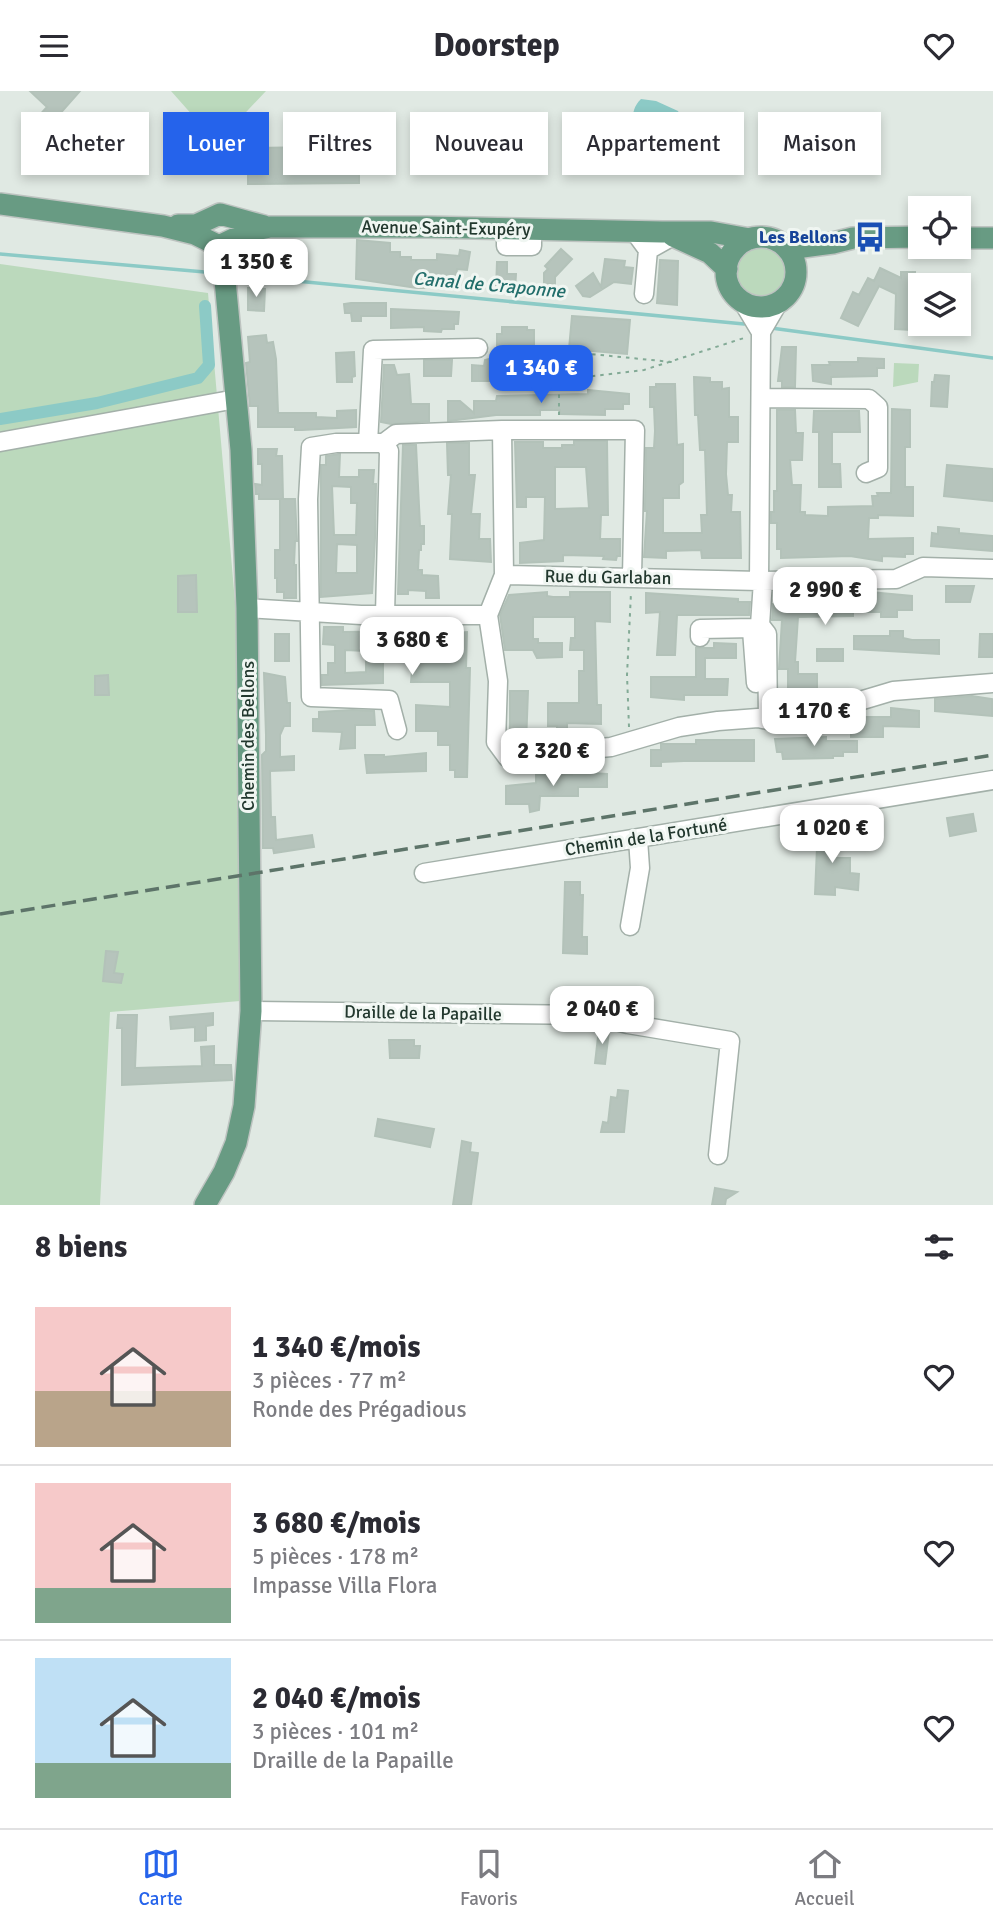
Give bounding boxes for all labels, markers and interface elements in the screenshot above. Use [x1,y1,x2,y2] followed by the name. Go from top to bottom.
[433,26,560,65] text: Doorstep
[35,27,73,65] icon: menu
[920,27,958,65] icon: heart
[21,112,149,175] chip: Acheter
[163,112,269,175] chip: Louer
[283,112,396,175] chip: Filtres
[410,112,548,175] chip: Nouveau
[562,112,744,175] chip: Appartement
[758,112,881,175] chip: Maison
[908,196,971,336] map controls
[908,196,971,259] button: locate
[361,216,531,240] street label: Avenue Saint-Exupéry
[853,220,887,254] bus stop icon: Les Bellons
[759,226,847,248] place label: Les Bellons
[191,239,321,299] pin: 1 350 €
[220,247,292,276] text: 1 350 €
[412,266,568,304] water label: Canal de Craponne
[908,273,971,336] button: layers
[476,345,606,405] pin: 1 340 €
[505,353,577,382] text: 1 340 €
[544,565,672,589] street label: Rue du Garlaban
[760,567,890,627] pin: 2 990 €
[789,575,861,604] text: 2 990 €
[347,617,477,677] pin: 3 680 €
[376,625,448,654] text: 3 680 €
[237,661,259,811] street label: Chemin des Bellons
[749,689,879,748] pin: 1 170 €
[778,696,850,725] text: 1 170 €
[488,729,618,788] pin: 2 320 €
[517,736,589,765] text: 2 320 €
[767,805,897,865] pin: 1 020 €
[563,813,729,861] street label: Chemin de la Fortuné
[796,813,868,842] text: 1 020 €
[537,986,667,1046] pin: 2 040 €
[566,994,638,1023] text: 2 040 €
[344,1001,502,1025] street label: Draille de la Papaille
[920,1228,958,1266] icon: filters
[35,1229,127,1266] text: 8 biens
[252,1329,421,1366] text: 1 340 €/mois
[91,1335,175,1419] icon: home
[920,1358,958,1396] icon: heart
[252,1366,407,1395] text: 3 pièces · 77 m²
[252,1395,467,1424] text: Ronde des Prégadious
[252,1505,421,1542] text: 3 680 €/mois
[91,1511,175,1595] icon: home
[920,1534,958,1572] icon: heart
[252,1542,419,1571] text: 5 pièces · 178 m²
[252,1571,438,1600] text: Impasse Villa Flora
[252,1680,421,1717] text: 2 040 €/mois
[91,1686,175,1770] icon: home
[920,1709,958,1747] icon: heart
[252,1717,419,1746] text: 3 pièces · 101 m²
[252,1746,454,1775] text: Draille de la Papaille
[139,1845,183,1911] tab: Carte
[460,1845,518,1911] tab: Favoris
[795,1845,854,1911] tab: Accueil

